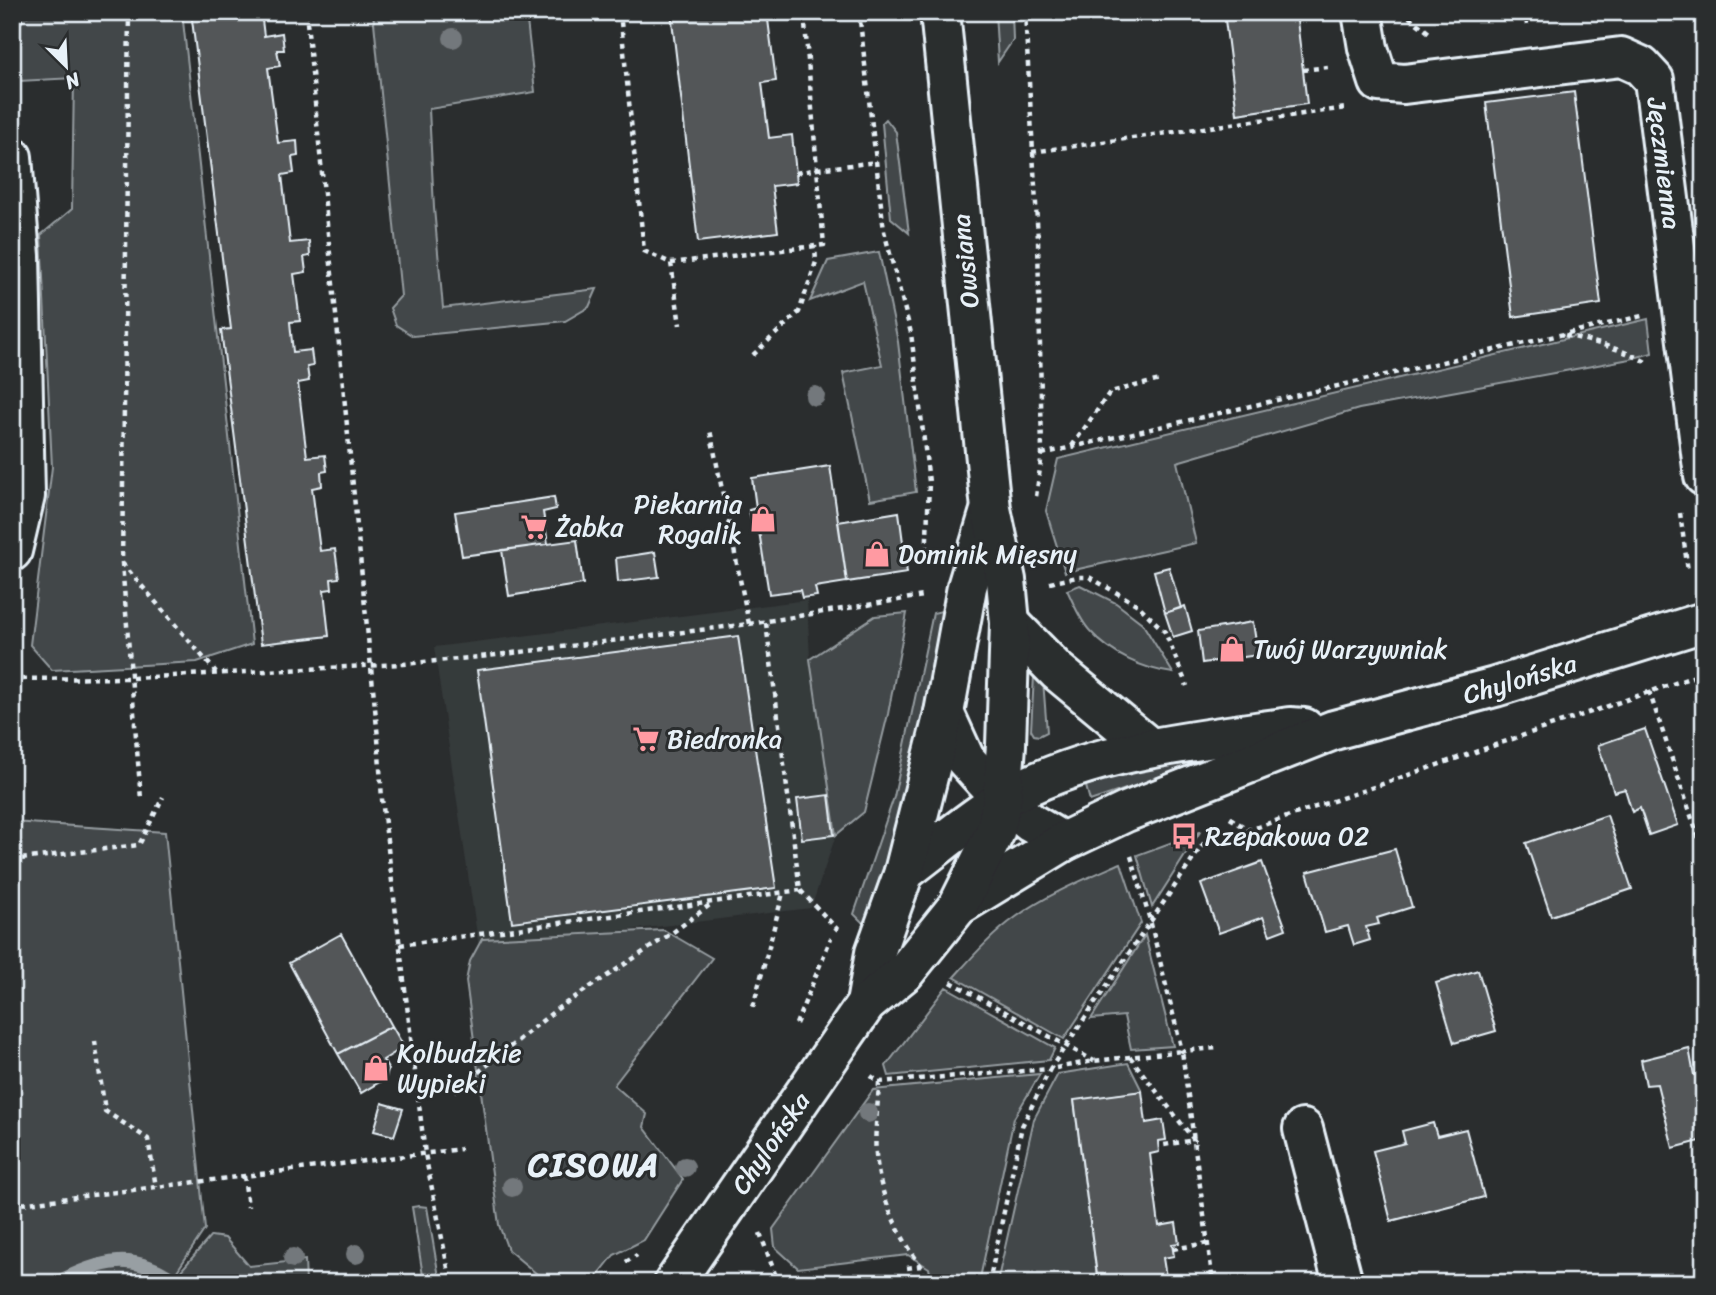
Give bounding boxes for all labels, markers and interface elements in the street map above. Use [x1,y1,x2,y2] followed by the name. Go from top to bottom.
[32,32,102,102] north arrow
[59,63,86,99] text: N
[1633,94,1696,232] street label: Jęczmienna
[937,212,993,310] street label: Owsiana
[634,481,743,557] place label: Piekarnia Rogalik
[555,504,624,550] place label: Żabka
[748,504,778,534] shop icon: Piekarnia Rogalik
[519,512,549,542] supermarket icon: Żabka
[898,531,1077,577] place label: Dominik Mięsny
[862,539,892,569] shop icon: Dominik Mięsny
[1253,626,1448,672] place label: Twój Warzywniak
[1217,634,1247,664] shop icon: Twój Warzywniak
[1458,640,1583,718] street label: Chylońska
[667,716,782,762] place label: Biedronka
[631,724,661,754] supermarket icon: Biedronka
[1205,813,1369,859] place label: Rzepakowa 02
[1169,821,1199,851] bus stop icon: Rzepakowa 02
[397,1030,522,1106] place label: Kolbudzkie Wypieki
[361,1053,391,1083] shop icon: Kolbudzkie Wypieki
[718,1081,823,1204] street label: Chylońska
[527,1136,660,1194] district label: CISOWA

